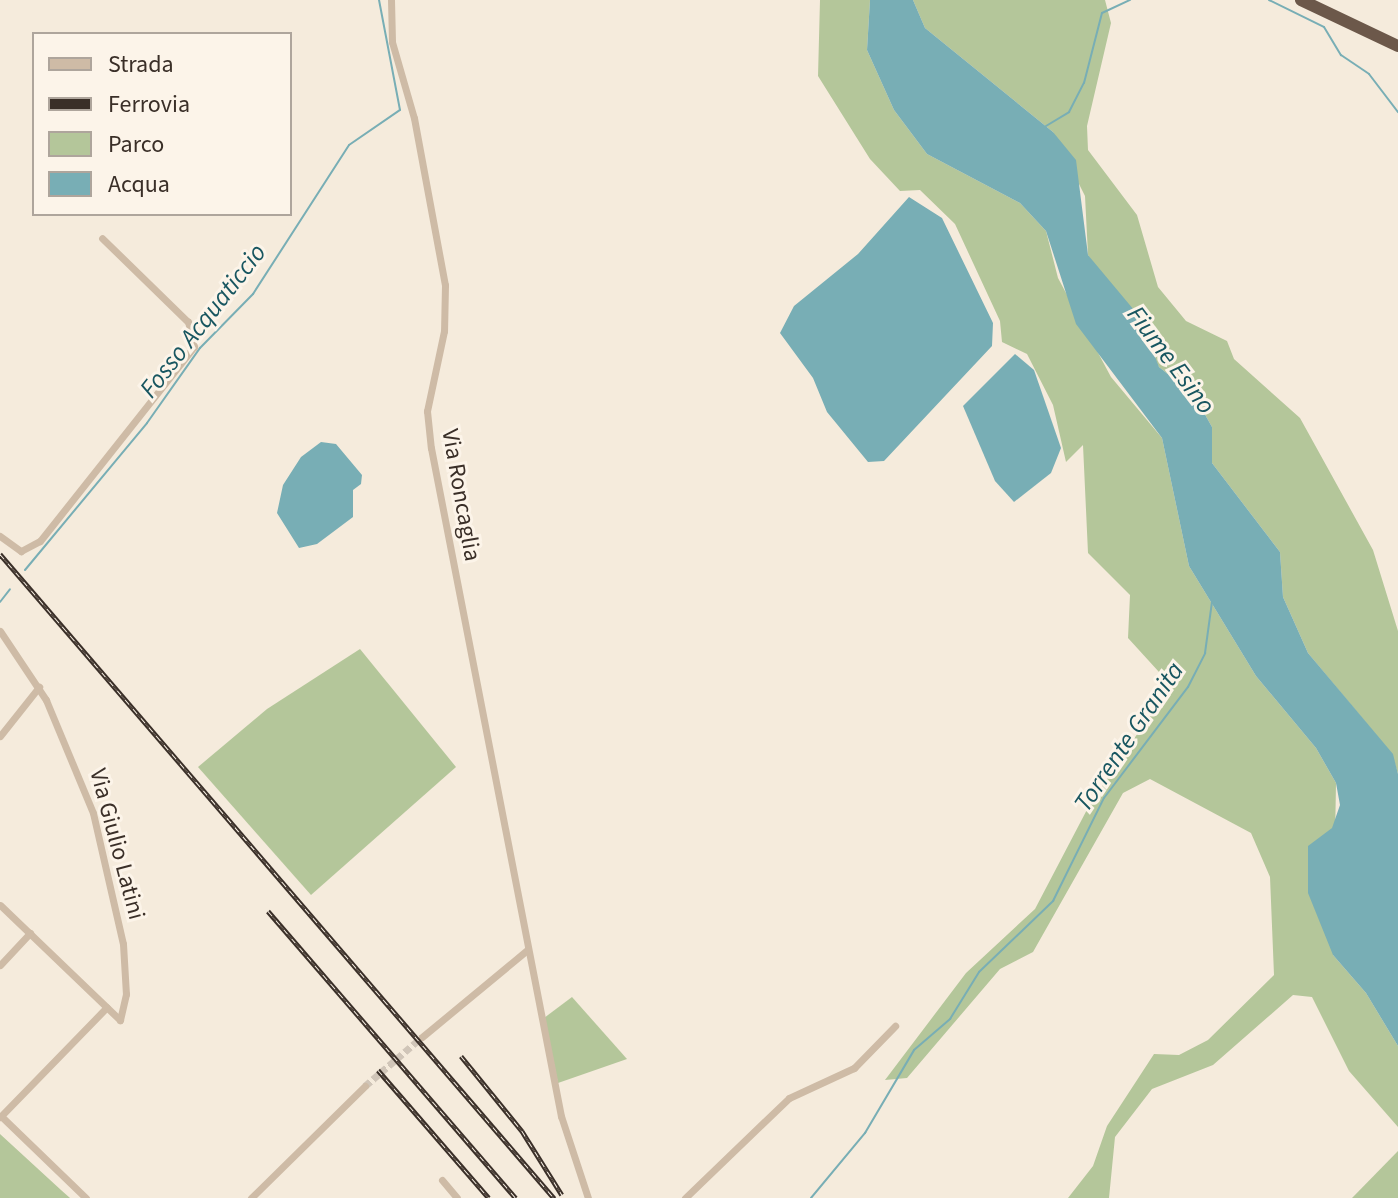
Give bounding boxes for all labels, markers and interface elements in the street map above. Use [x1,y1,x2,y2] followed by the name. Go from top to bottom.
[32,32,292,216] legend
[108,47,174,82] text: Strada
[108,87,190,122] text: Ferrovia
[108,127,164,162] text: Parco
[108,167,170,202] text: Acqua
[133,238,273,404] water label: Fosso Acquaticcio
[1120,300,1222,420] water label: Fiume Esino
[435,427,487,563] street label: Via Roncaglia
[1067,656,1191,818] water label: Torrente Granita
[83,765,151,923] street label: Via Giulio Latini

